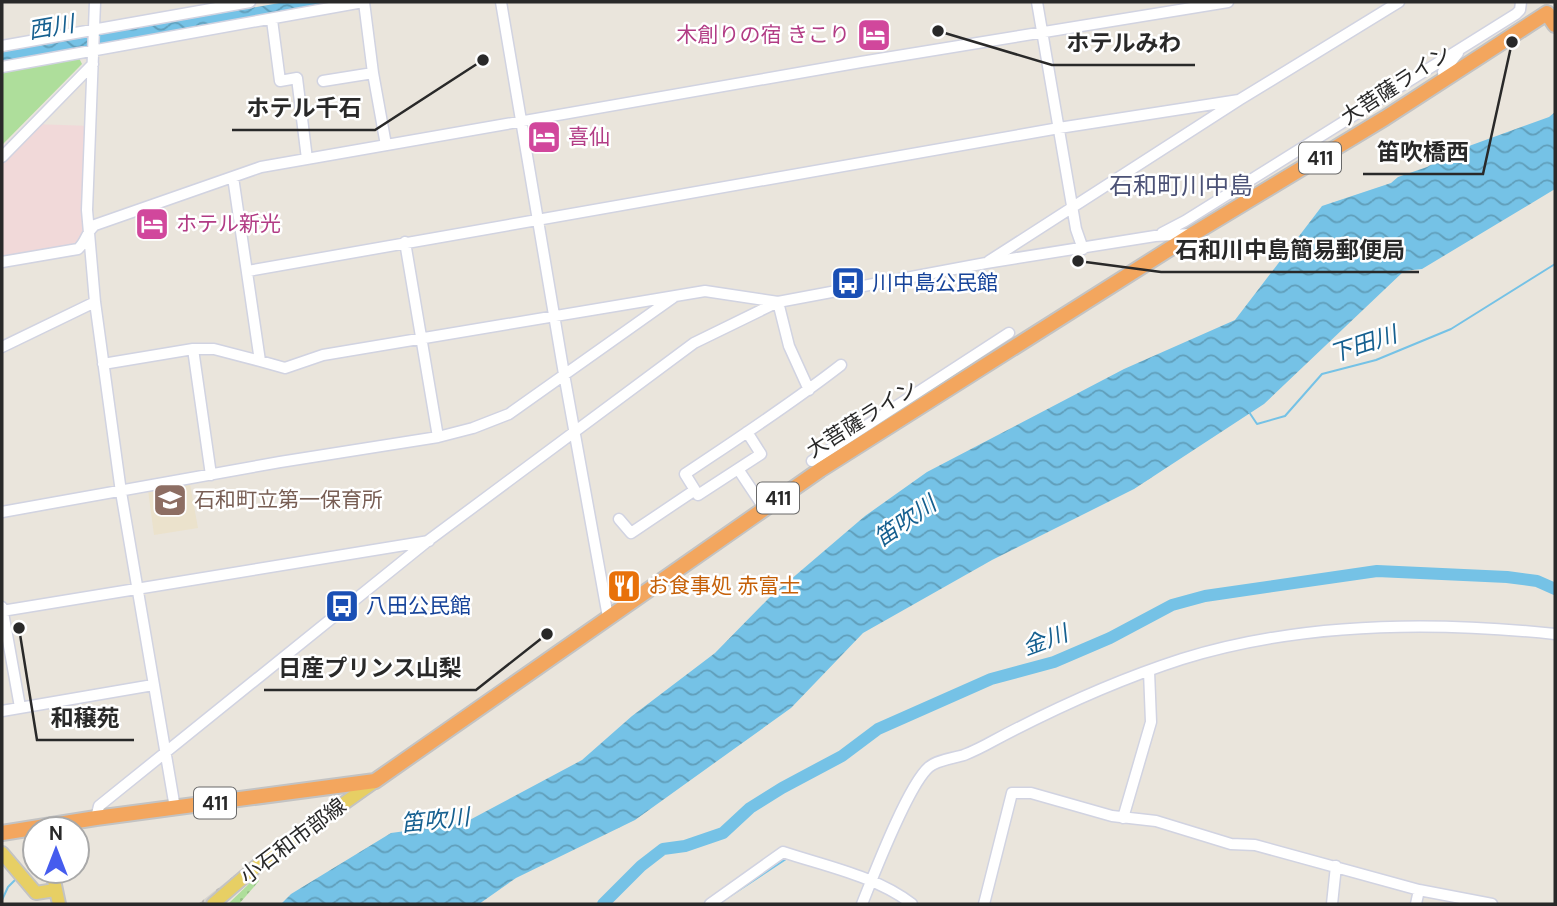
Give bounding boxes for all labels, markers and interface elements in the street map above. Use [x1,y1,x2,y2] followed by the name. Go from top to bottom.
[26,8,79,46] water label: 西川
[855,16,893,54] hotel icon: 木創りの宿 きこり
[676,21,850,49] place label: 木創りの宿 きこり
[1052,21,1195,65] callout: ホテルみわ
[1067,28,1182,58] text: ホテルみわ
[1336,39,1456,131] street label: 大菩薩ライン
[232,86,375,130] callout: ホテル千石
[247,93,362,123] text: ホテル千石
[525,118,563,156] hotel icon: 喜仙
[568,123,610,151] place label: 喜仙
[1363,130,1483,174] callout: 笛吹橋西
[1377,137,1469,167] text: 笛吹橋西
[1299,142,1341,174] road number: 411
[1109,170,1253,201] district label: 石和町川中島
[133,205,171,243] hotel icon: ホテル新光
[176,210,281,238] place label: ホテル新光
[1161,228,1419,272] callout: 石和川中島簡易郵便局
[1175,235,1405,265] text: 石和川中島簡易郵便局
[829,264,867,302] bus stop icon: 川中島公民館
[872,269,998,297] place label: 川中島公民館
[1326,318,1403,369] water label: 下田川
[801,374,923,464] street label: 大菩薩ライン
[151,481,189,519] school or university icon: 石和町立第一保育所
[757,482,799,513] road number: 411
[194,486,383,514] place label: 石和町立第一保育所
[868,487,944,553] water label: 笛吹川
[605,567,643,605] restaurant icon: お食事処 赤富士
[648,572,801,600] place label: お食事処 赤富士
[323,587,361,625] bus stop icon: 八田公民館
[366,592,471,620] place label: 八田公民館
[1018,617,1075,662] water label: 金川
[264,646,476,690] callout: 日産プリンス山梨
[278,653,462,683] text: 日産プリンス山梨
[37,696,134,740] callout: 和穣苑
[51,703,120,733] text: 和穣苑
[194,788,236,818] road number: 411
[234,792,352,890] street label: 小石和市部線
[399,801,474,839] water label: 笛吹川
[21,815,91,885] north arrow
[49,821,63,846] text: N

